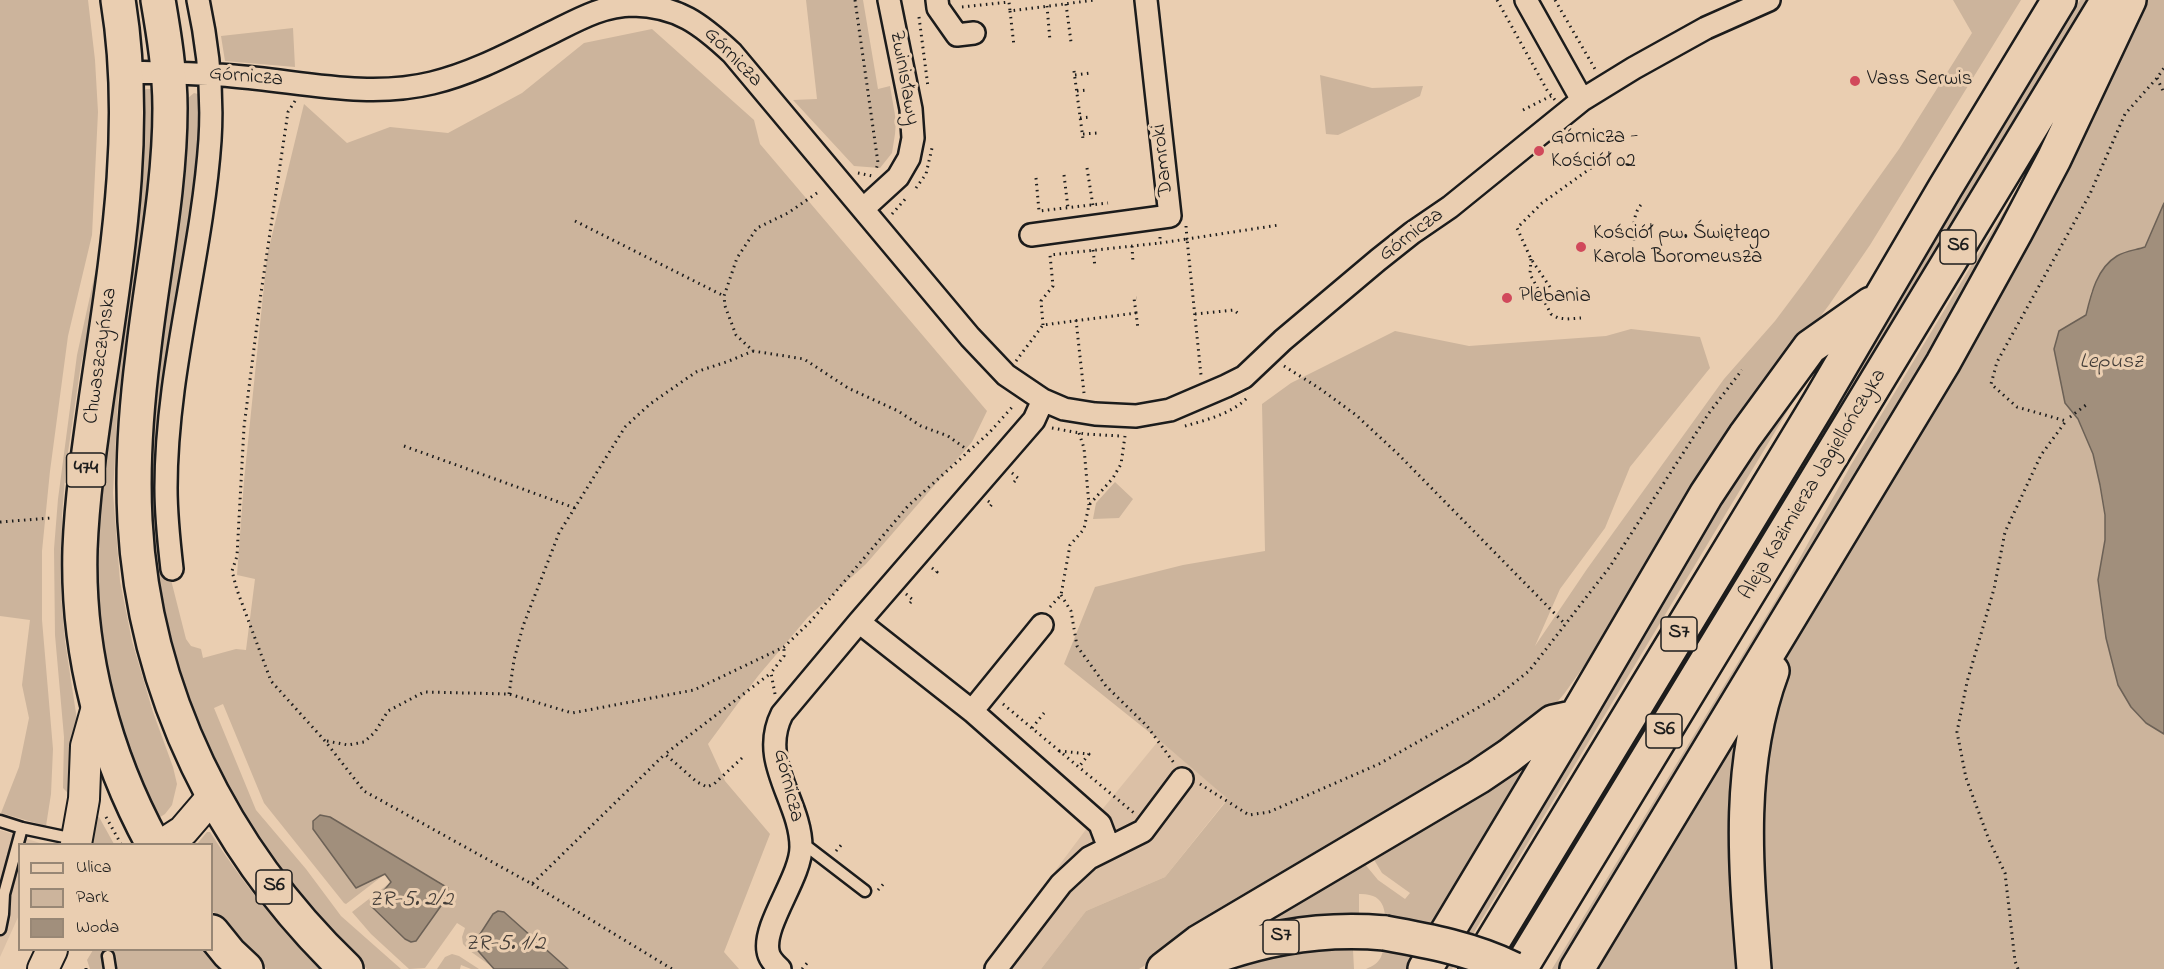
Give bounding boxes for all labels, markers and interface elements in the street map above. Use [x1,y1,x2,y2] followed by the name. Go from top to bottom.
[697,23,767,93] street label: Górnicza
[882,29,924,127] street label: Zwinisławy
[208,62,284,94] street label: Górnicza
[1867,68,1972,94] place label: Vass Serwis
[1848,74,1862,88] marker: Vass Serwis
[1148,122,1180,198] street label: Damroki
[1551,126,1638,176] place label: Górnicza - Kościół 02
[1532,144,1546,158] marker: Górnicza - Kościół 02
[1375,204,1449,268] street label: Górnicza
[1593,222,1770,272] place label: Kościół pw. Świętego Karola Boromeusza
[1940,230,1976,264] road number: S6
[1574,240,1588,254] marker: Kościół pw. Świętego Karola Boromeusza
[1519,285,1591,311] place label: Plebania
[80,286,124,426] street label: Chwaszczyńska
[1500,291,1514,305] marker: Plebania
[2080,350,2142,376] water label: Lepusz
[1735,365,1893,605] street label: Aleja Kazimierza Jagiellończyka
[66,453,106,487] road number: 474
[1661,617,1697,651] road number: S7
[1646,714,1682,748] road number: S6
[766,747,808,825] street label: Górnicza
[18,843,213,951] legend
[76,855,111,881] text: Ulica
[256,870,292,904] road number: S6
[76,885,109,911] text: Park
[369,888,453,914] water label: ZR-5. 2/2
[76,915,119,941] text: Woda
[1263,920,1299,954] road number: S7
[465,932,545,958] water label: ZR-5. 1/2

